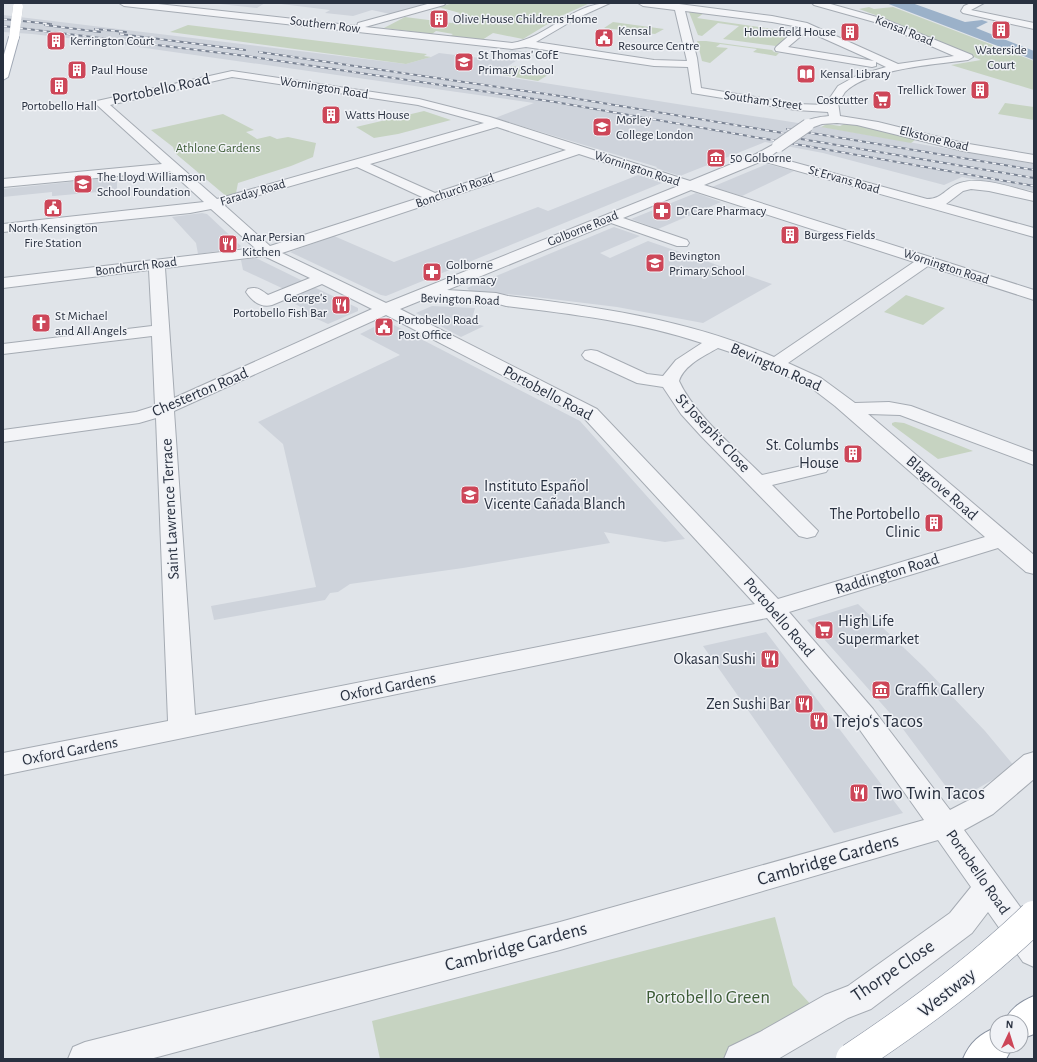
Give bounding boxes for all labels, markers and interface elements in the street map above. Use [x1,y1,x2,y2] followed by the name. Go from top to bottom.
[428,8,450,30] building icon: Olive House Childrens Home
[453,13,597,26] place label: Olive House Childrens Home
[873,13,935,49] street label: Kensal Road
[289,14,361,36] street label: Southern Row
[990,19,1012,41] building icon: Waterside Court
[839,21,861,43] building icon: Holmefield House
[618,25,699,53] place label: Kensal Resource Centre
[744,26,836,39] place label: Holmefield House
[593,27,615,49] public building icon: Kensal Resource Centre
[45,30,67,52] building icon: Kerrington Court
[70,35,154,48] place label: Kerrington Court
[975,44,1027,72] place label: Waterside Court
[478,49,559,77] place label: St Thomas' CofE Primary School
[453,51,475,73] school or university icon: St Thomas' CofE Primary School
[66,59,88,81] building icon: Paul House
[795,63,817,85] library icon: Kensal Library
[91,64,148,77] place label: Paul House
[820,68,891,81] place label: Kensal Library
[111,71,211,107] street label: Portobello Road
[48,75,70,97] building icon: Portobello Hall
[279,75,369,101] street label: Wornington Road
[969,79,991,101] building icon: Trellick Tower
[897,84,967,97] place label: Trellick Tower
[723,89,803,113] street label: Southam Street
[871,89,893,111] supermarket icon: Costcutter
[816,94,869,107] place label: Costcutter
[21,100,97,113] place label: Portobello Hall
[320,104,342,126] building icon: Watts House
[345,109,410,122] place label: Watts House
[616,114,694,142] place label: Morley College London
[591,116,613,138] school or university icon: Morley College London
[898,124,970,154] street label: Elkstone Road
[176,142,260,155] park label: Athlone Gardens
[705,147,727,169] museum icon: 50 Golborne
[593,149,682,189] street label: Wornington Road
[730,152,791,165] place label: 50 Golborne
[807,164,881,196] street label: St Ervans Road
[97,171,206,199] place label: The Lloyd Williamson School Foundation
[414,171,496,210] street label: Bonchurch Road
[72,173,94,195] school or university icon: The Lloyd Williamson School Foundation
[219,177,287,209] street label: Faraday Road
[42,197,64,219] public building icon: North Kensington Fire Station
[651,200,673,222] pharmacy icon: Dr Care Pharmacy
[676,205,767,218] place label: Dr Care Pharmacy
[546,209,620,249] street label: Golborne Road
[8,222,98,250] place label: North Kensington Fire Station
[779,224,801,246] building icon: Burgess Fields
[804,229,875,242] place label: Burgess Fields
[242,231,305,259] place label: Anar Persian Kitchen
[217,233,239,255] restaurant icon: Anar Persian Kitchen
[902,247,991,287] street label: Wornington Road
[669,250,745,278] place label: Bevington Primary School
[644,252,666,274] school or university icon: Bevington Primary School
[94,256,178,278] street label: Bonchurch Road
[446,259,497,287] place label: Golborne Pharmacy
[421,261,443,283] pharmacy icon: Golborne Pharmacy
[233,292,328,320] place label: George's Portobello Fish Bar
[420,292,500,308] street label: Bevington Road
[330,294,352,316] restaurant icon: George's Portobello Fish Bar
[55,310,127,338] place label: St Michael and All Angels
[30,312,52,334] church icon: St Michael and All Angels
[398,314,479,342] place label: Portobello Road Post Office
[373,316,395,338] public building icon: Portobello Road Post Office
[728,340,824,394] street label: Bevington Road
[501,363,595,423] street label: Portobello Road
[150,365,250,419] street label: Chesterton Road
[673,391,753,475] street label: St Joseph's Close
[766,437,839,471] place label: St. Columbs House
[158,438,182,580] street label: Saint Lawrence Terrace
[842,443,864,465] building icon: St. Columbs House
[903,453,981,523] street label: Blagrove Road
[484,478,626,512] place label: Instituto Español Vicente Cañada Blanch
[459,484,481,506] school or university icon: Instituto Español Vicente Cañada Blanch
[829,506,920,540] place label: The Portobello Clinic
[923,512,945,534] building icon: The Portobello Clinic
[833,551,941,597] street label: Raddington Road
[740,574,818,660] street label: Portobello Road
[838,613,919,647] place label: High Life Supermarket
[813,619,835,641] supermarket icon: High Life Supermarket
[759,648,781,670] restaurant icon: Okasan Sushi
[674,651,756,667] place label: Okasan Sushi
[339,670,437,704] street label: Oxford Gardens
[870,679,892,701] museum icon: Graffik Gallery
[895,682,985,699] place label: Graffik Gallery
[793,693,815,715] restaurant icon: Zen Sushi Bar
[706,696,791,712] place label: Zen Sushi Bar
[808,710,830,732] restaurant icon: Trejo‘s Tacos
[833,712,923,731] place label: Trejo‘s Tacos
[21,734,119,768] street label: Oxford Gardens
[848,782,870,804] restaurant icon: Two Twin Tacos
[873,784,985,803] place label: Two Twin Tacos
[943,827,1013,917] street label: Portobello Road
[755,831,901,889] street label: Cambridge Gardens
[443,919,589,975] street label: Cambridge Gardens
[848,936,938,1006] street label: Thorpe Close
[915,965,979,1021] street label: Westway
[646,988,770,1007] park label: Portobello Green
[989,1014,1029,1054] north arrow
[1005,1019,1014,1030] text: N

